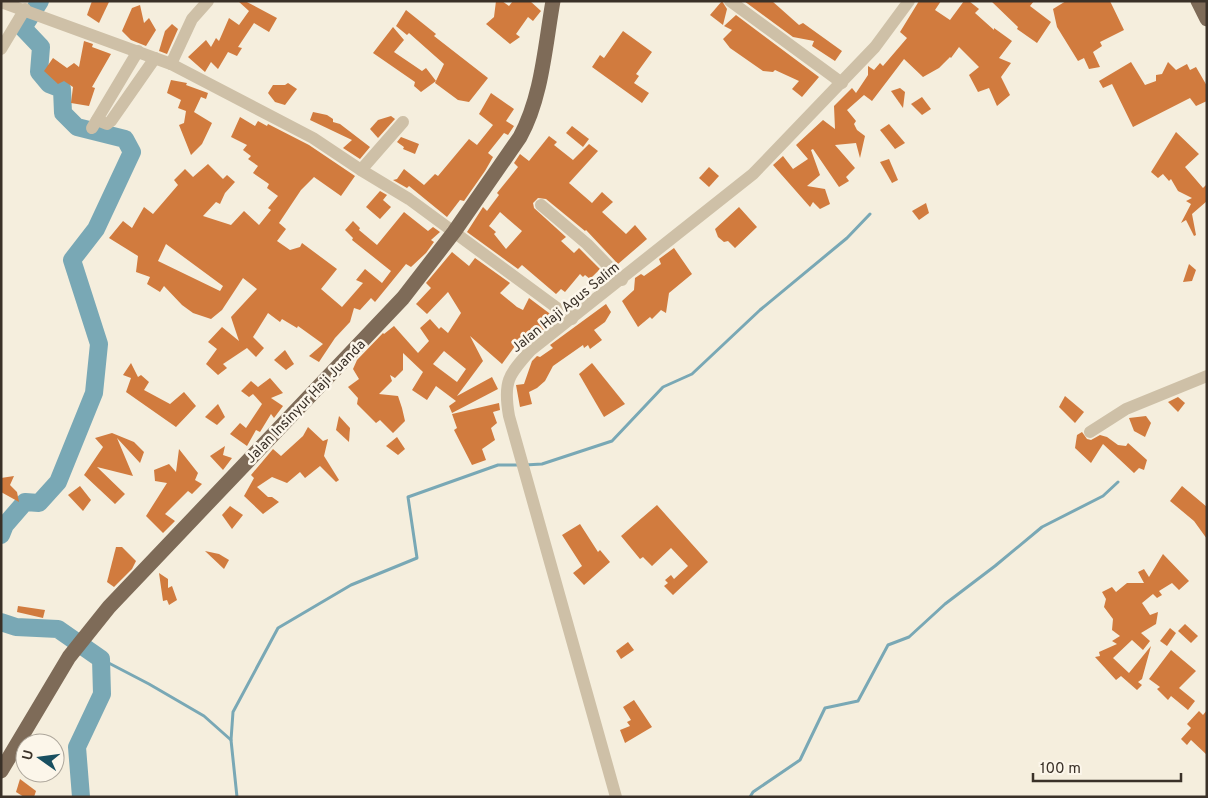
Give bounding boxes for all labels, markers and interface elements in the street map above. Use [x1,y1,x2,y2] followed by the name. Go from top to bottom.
[508,259,623,357] street label: Jalan Haji Agus Salim
[243,337,370,467] street label: Jalan Insinyur Haji Juanda
[15,733,65,783] north arrow
[19,748,38,762] text: U
[1033,750,1180,782] scale bar
[1040,760,1081,779] text: 100 m

